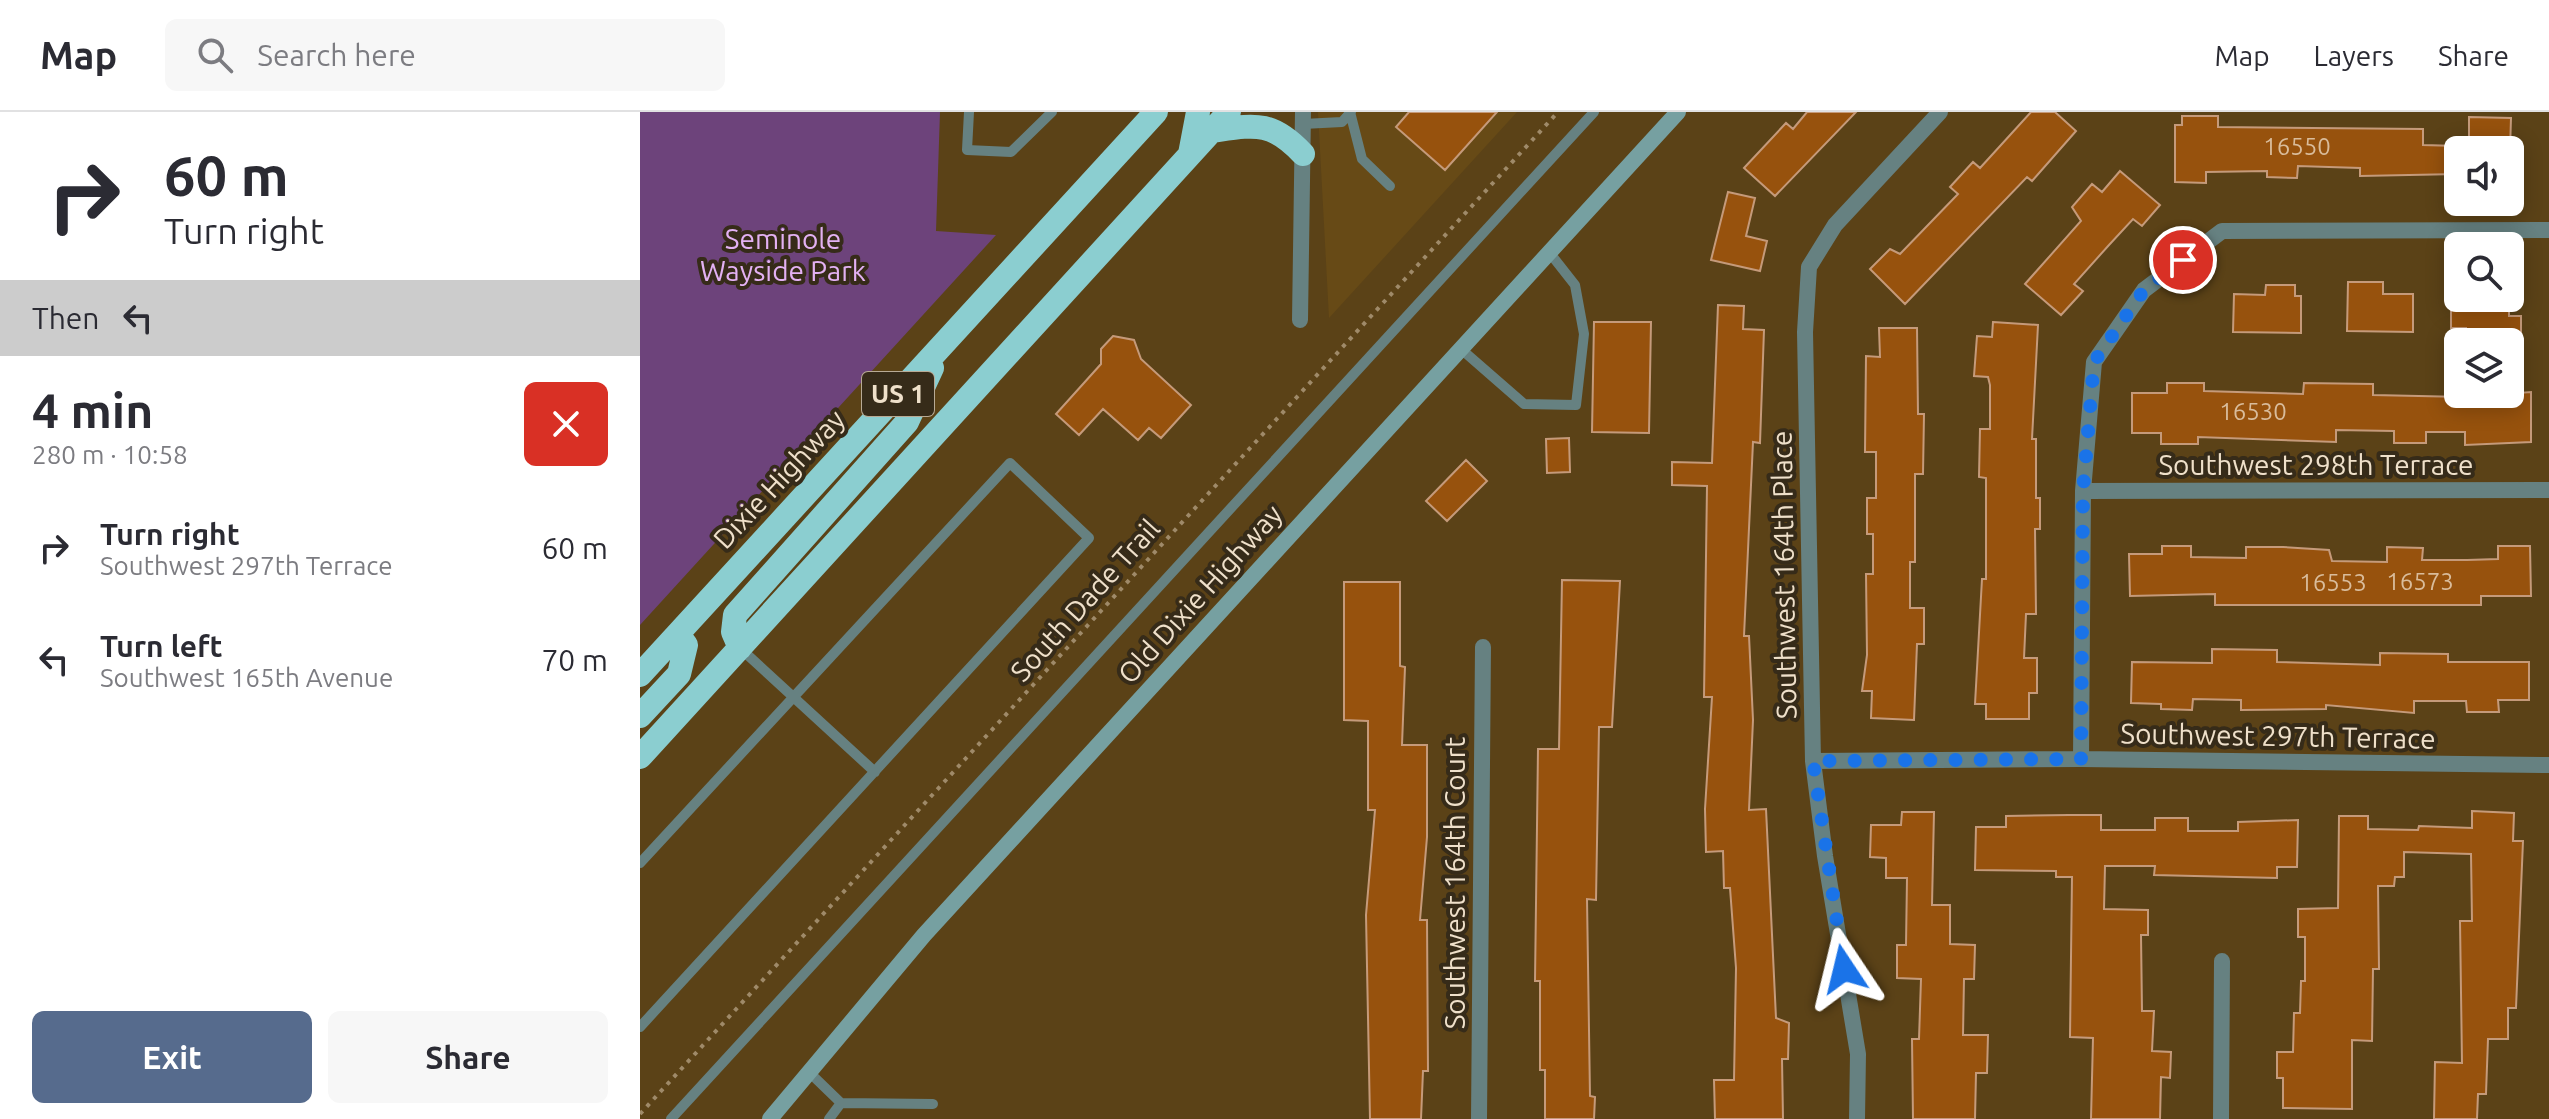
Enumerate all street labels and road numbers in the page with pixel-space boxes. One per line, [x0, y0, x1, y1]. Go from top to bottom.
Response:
road number: US 1 [862, 372, 934, 416]
street label: Dixie Highway [707, 403, 850, 554]
street label: Southwest 164th Place [1765, 431, 1802, 719]
street label: Southwest 298th Terrace [2158, 449, 2474, 480]
street label: Old Dixie Highway [1111, 498, 1288, 689]
street label: South Dade Trail [1004, 513, 1165, 687]
street label: Southwest 297th Terrace [2120, 717, 2436, 754]
street label: Southwest 164th Court [1439, 737, 1470, 1029]

